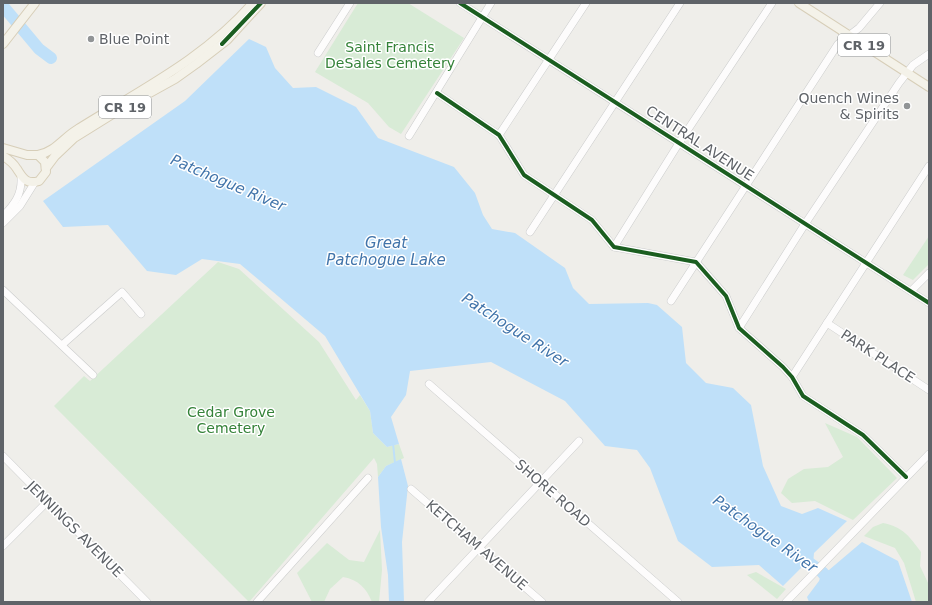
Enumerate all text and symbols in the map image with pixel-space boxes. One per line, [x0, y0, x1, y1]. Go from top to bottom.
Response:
place label: Blue Point [99, 31, 170, 47]
marker: Blue Point [86, 34, 96, 44]
road number: CR 19 [838, 34, 890, 56]
park label: Saint Francis DeSales Cemetery [325, 39, 455, 71]
place label: Quench Wines & Spirits [798, 90, 899, 122]
road number: CR 19 [99, 96, 151, 118]
marker: Quench Wines & Spirits [902, 101, 912, 111]
street label: CENTRAL AVENUE [643, 102, 757, 184]
water label: Patchogue River [168, 151, 289, 216]
water label: Great Patchogue Lake [326, 234, 446, 269]
water label: Patchogue River [459, 289, 572, 371]
street label: PARK PLACE [838, 326, 918, 386]
park label: Cedar Grove Cemetery [187, 404, 275, 436]
street label: SHORE ROAD [512, 456, 594, 530]
street label: JENNINGS AVENUE [23, 477, 126, 580]
water label: Patchogue River [709, 491, 821, 577]
street label: KETCHAM AVENUE [423, 497, 531, 593]

